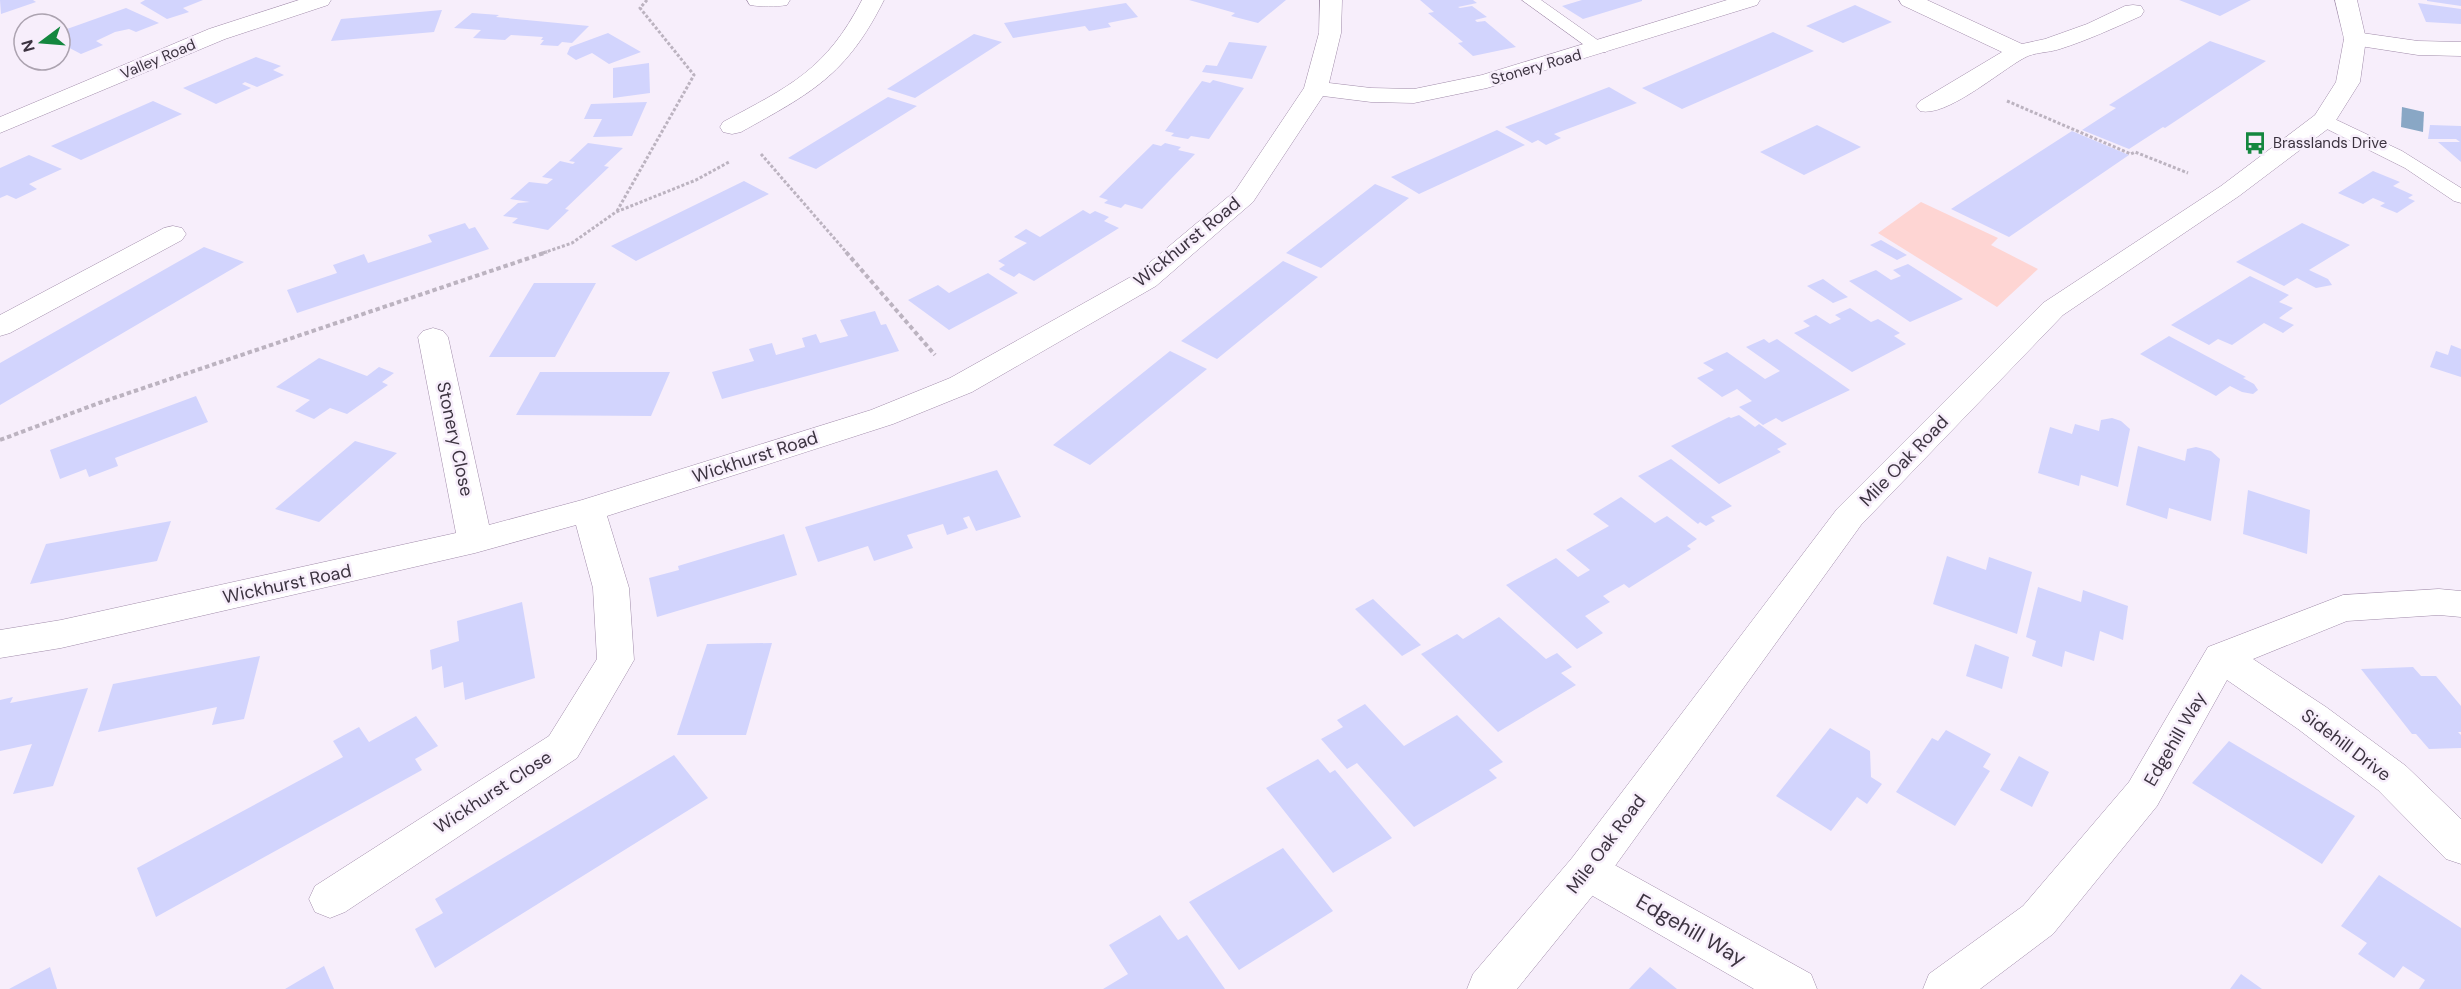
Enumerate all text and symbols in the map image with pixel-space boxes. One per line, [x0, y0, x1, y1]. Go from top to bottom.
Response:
north arrow [12, 12, 72, 72]
street label: Valley Road [117, 34, 199, 84]
text: N [16, 37, 40, 55]
street label: Stonery Road [1488, 45, 1584, 89]
bus stop icon: Brasslands Drive [2242, 130, 2268, 156]
place label: Brasslands Drive [2273, 133, 2387, 153]
street label: Wickhurst Road [1129, 192, 1245, 292]
street label: Stonery Close [431, 379, 479, 499]
street label: Mile Oak Road [1854, 410, 1954, 512]
street label: Wickhurst Road [689, 425, 821, 489]
street label: Wickhurst Road [221, 559, 353, 609]
street label: Edgehill Way [2138, 688, 2212, 790]
street label: Sidehill Drive [2296, 703, 2396, 787]
street label: Wickhurst Close [430, 745, 556, 839]
street label: Mile Oak Road [1561, 790, 1651, 898]
street label: Edgehill Way [1631, 887, 1751, 973]

